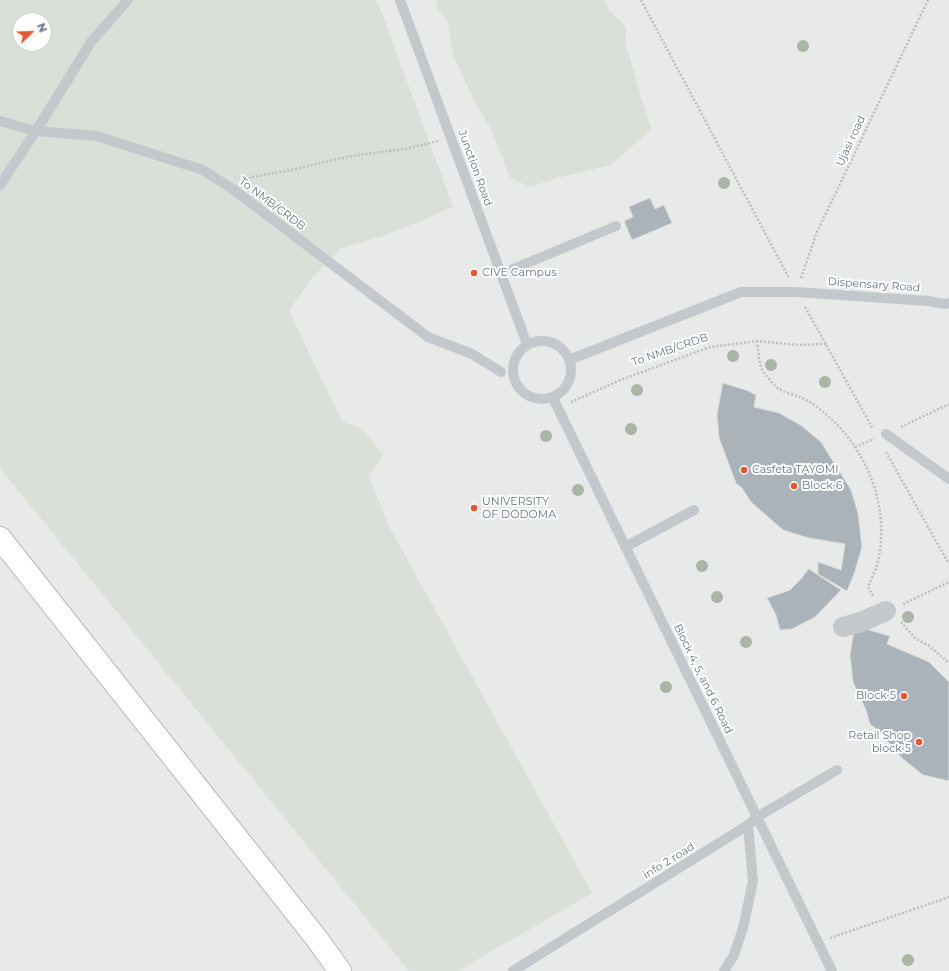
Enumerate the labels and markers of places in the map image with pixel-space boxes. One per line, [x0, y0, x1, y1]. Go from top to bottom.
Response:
place label: CIVE Campus [482, 266, 557, 280]
marker: CIVE Campus [469, 268, 479, 278]
place label: Casfeta TAYOMI [752, 463, 838, 477]
marker: Casfeta TAYOMI [739, 465, 749, 475]
place label: Block 6 [802, 479, 842, 493]
marker: Block 6 [789, 481, 799, 491]
place label: UNIVERSITY OF DODOMA [482, 495, 556, 521]
marker: UNIVERSITY OF DODOMA [469, 503, 479, 513]
place label: Block 5 [856, 689, 896, 703]
marker: Block 5 [899, 691, 909, 701]
place label: Retail Shop block 5 [848, 729, 911, 755]
marker: Retail Shop block 5 [914, 737, 924, 747]

